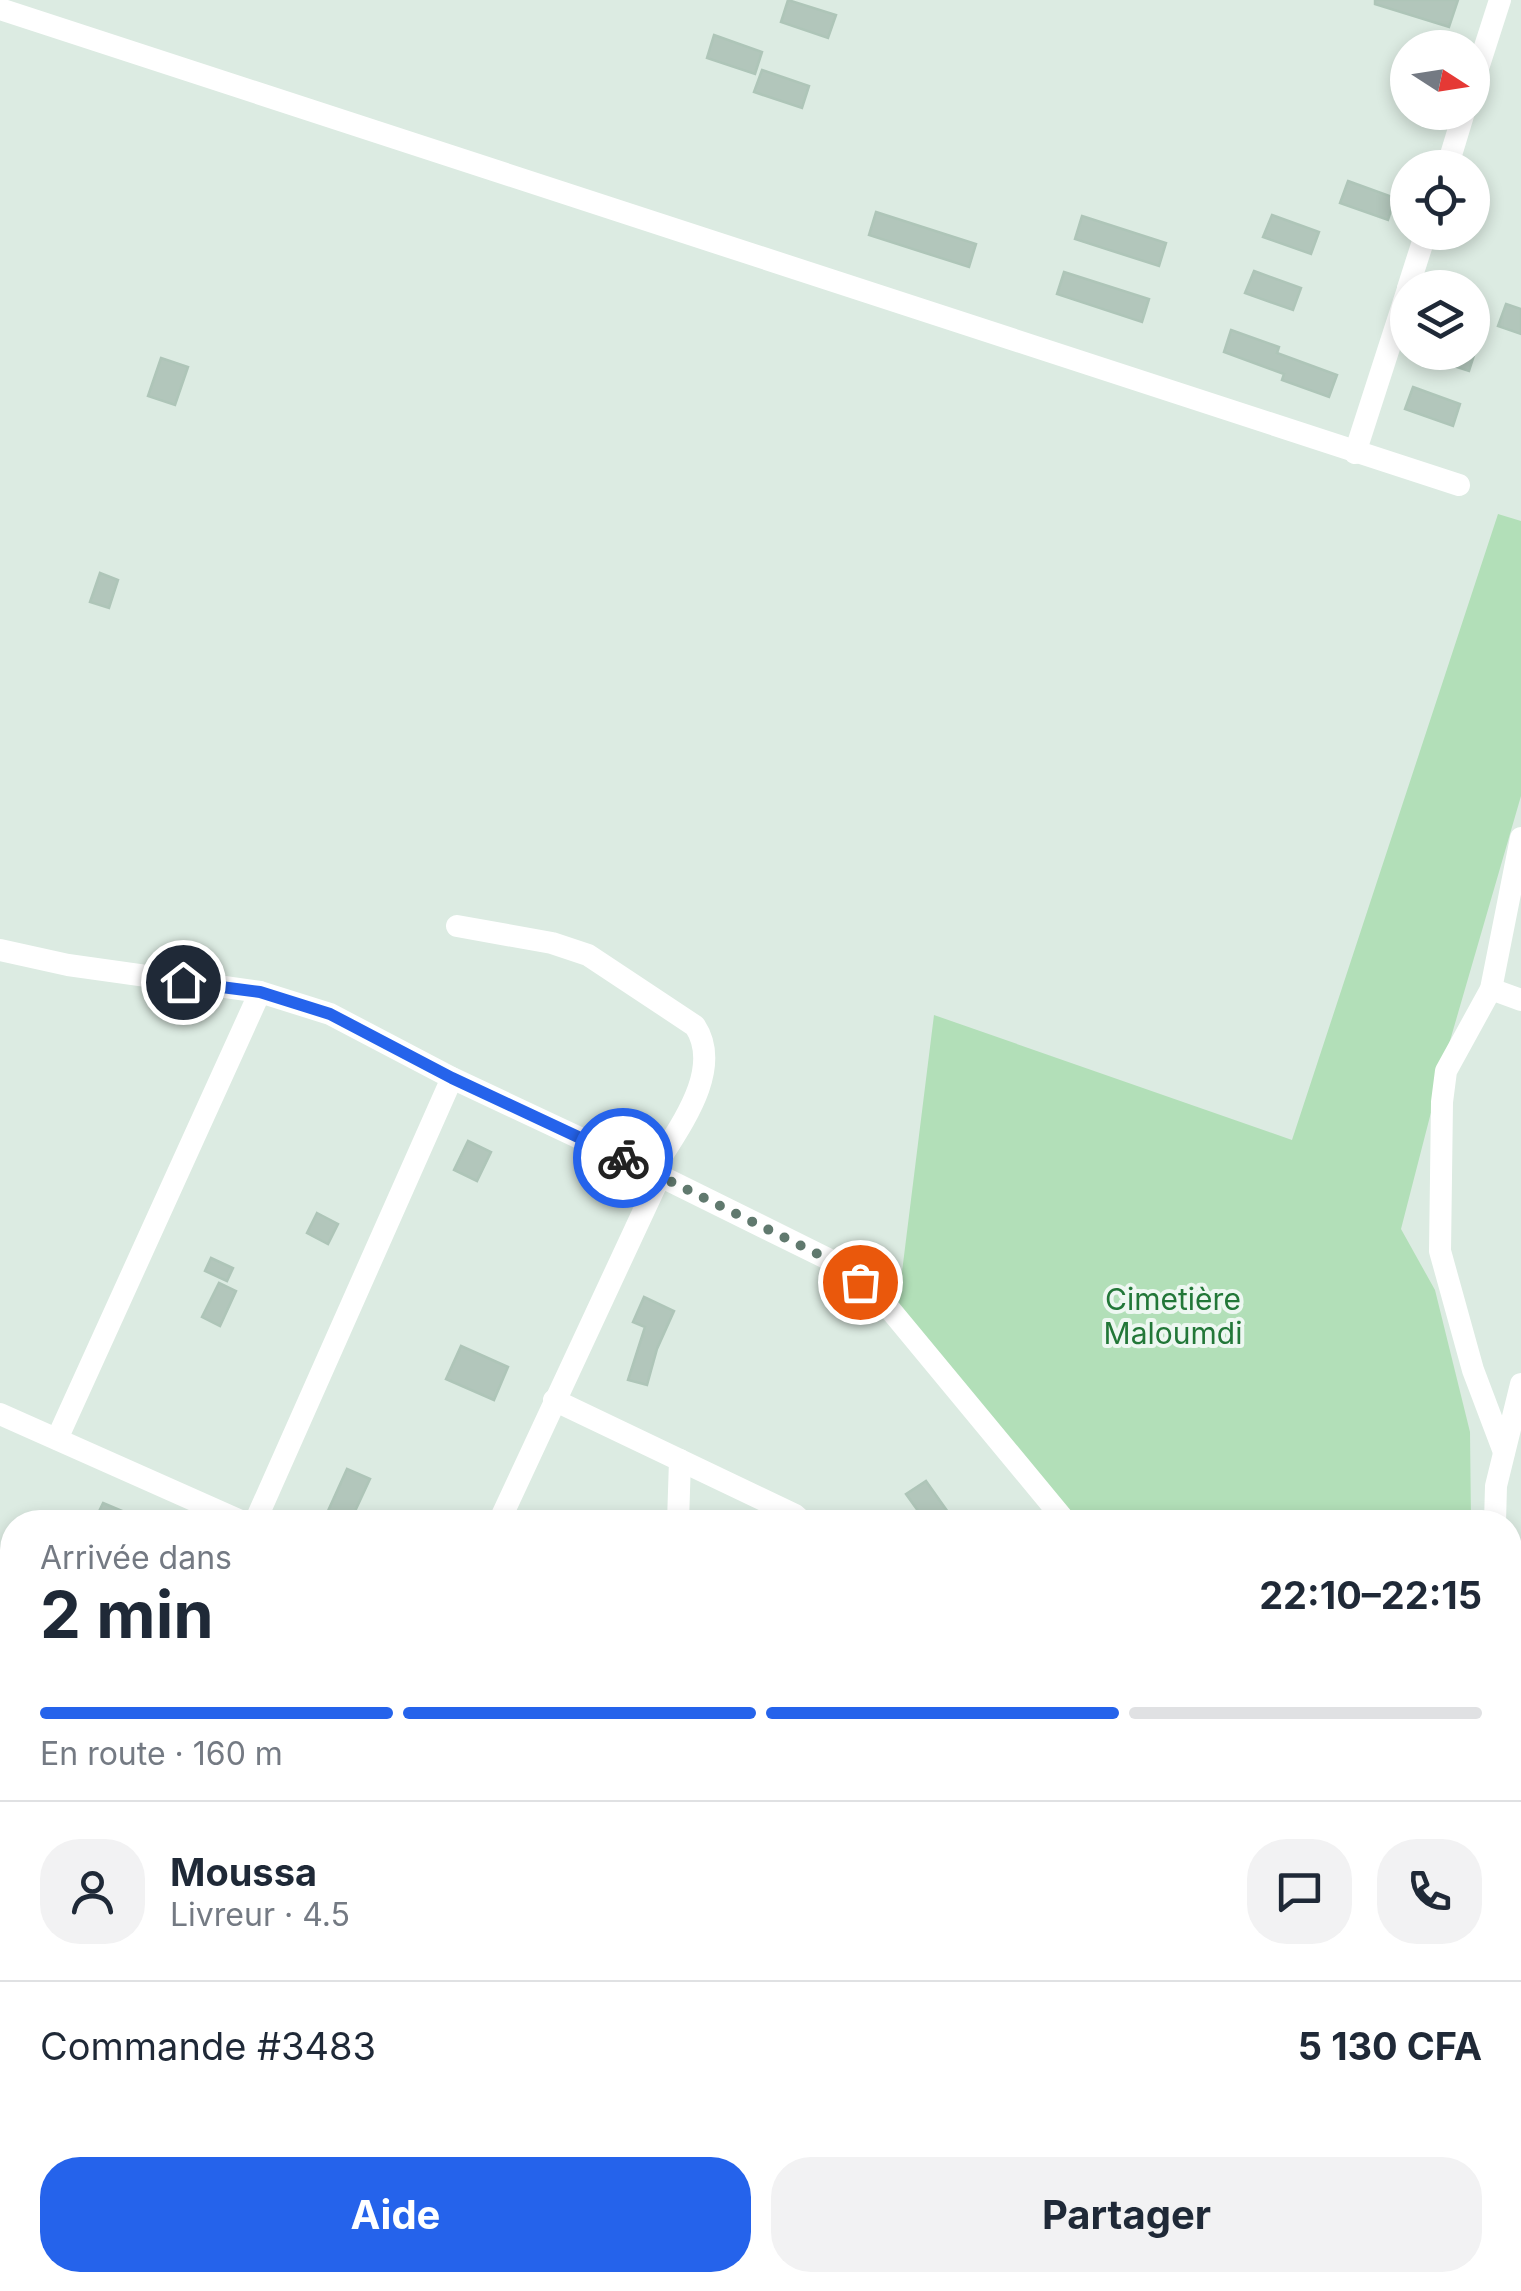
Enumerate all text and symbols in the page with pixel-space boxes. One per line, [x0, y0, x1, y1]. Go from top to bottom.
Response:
north arrow [1390, 30, 1490, 130]
map controls [1390, 30, 1490, 370]
button: locate [1390, 150, 1490, 250]
button: layers [1390, 270, 1490, 370]
pin [141, 940, 226, 1025]
icon: home [156, 955, 211, 1010]
courier [573, 1108, 673, 1208]
icon: bike [596, 1131, 651, 1186]
pin [818, 1240, 903, 1325]
icon: bag [833, 1255, 888, 1310]
park label: Cimetière Maloumdi [1104, 1281, 1242, 1351]
text: Arrivée dans [40, 1538, 232, 1577]
text: 22:10–22:15 [1259, 1572, 1482, 1618]
text: 2 min [40, 1575, 214, 1654]
text: En route · 160 m [40, 1734, 283, 1773]
button: person [40, 1839, 145, 1944]
button: chat [1247, 1839, 1352, 1944]
button: phone [1377, 1839, 1482, 1944]
text: Moussa [170, 1849, 317, 1895]
text: Livreur · 4.5 [170, 1895, 350, 1934]
text: Commande #3483 [40, 2023, 376, 2069]
text: 5 130 CFA [1298, 2023, 1482, 2069]
button: Aide [40, 2157, 751, 2272]
button: Partager [771, 2157, 1482, 2272]

